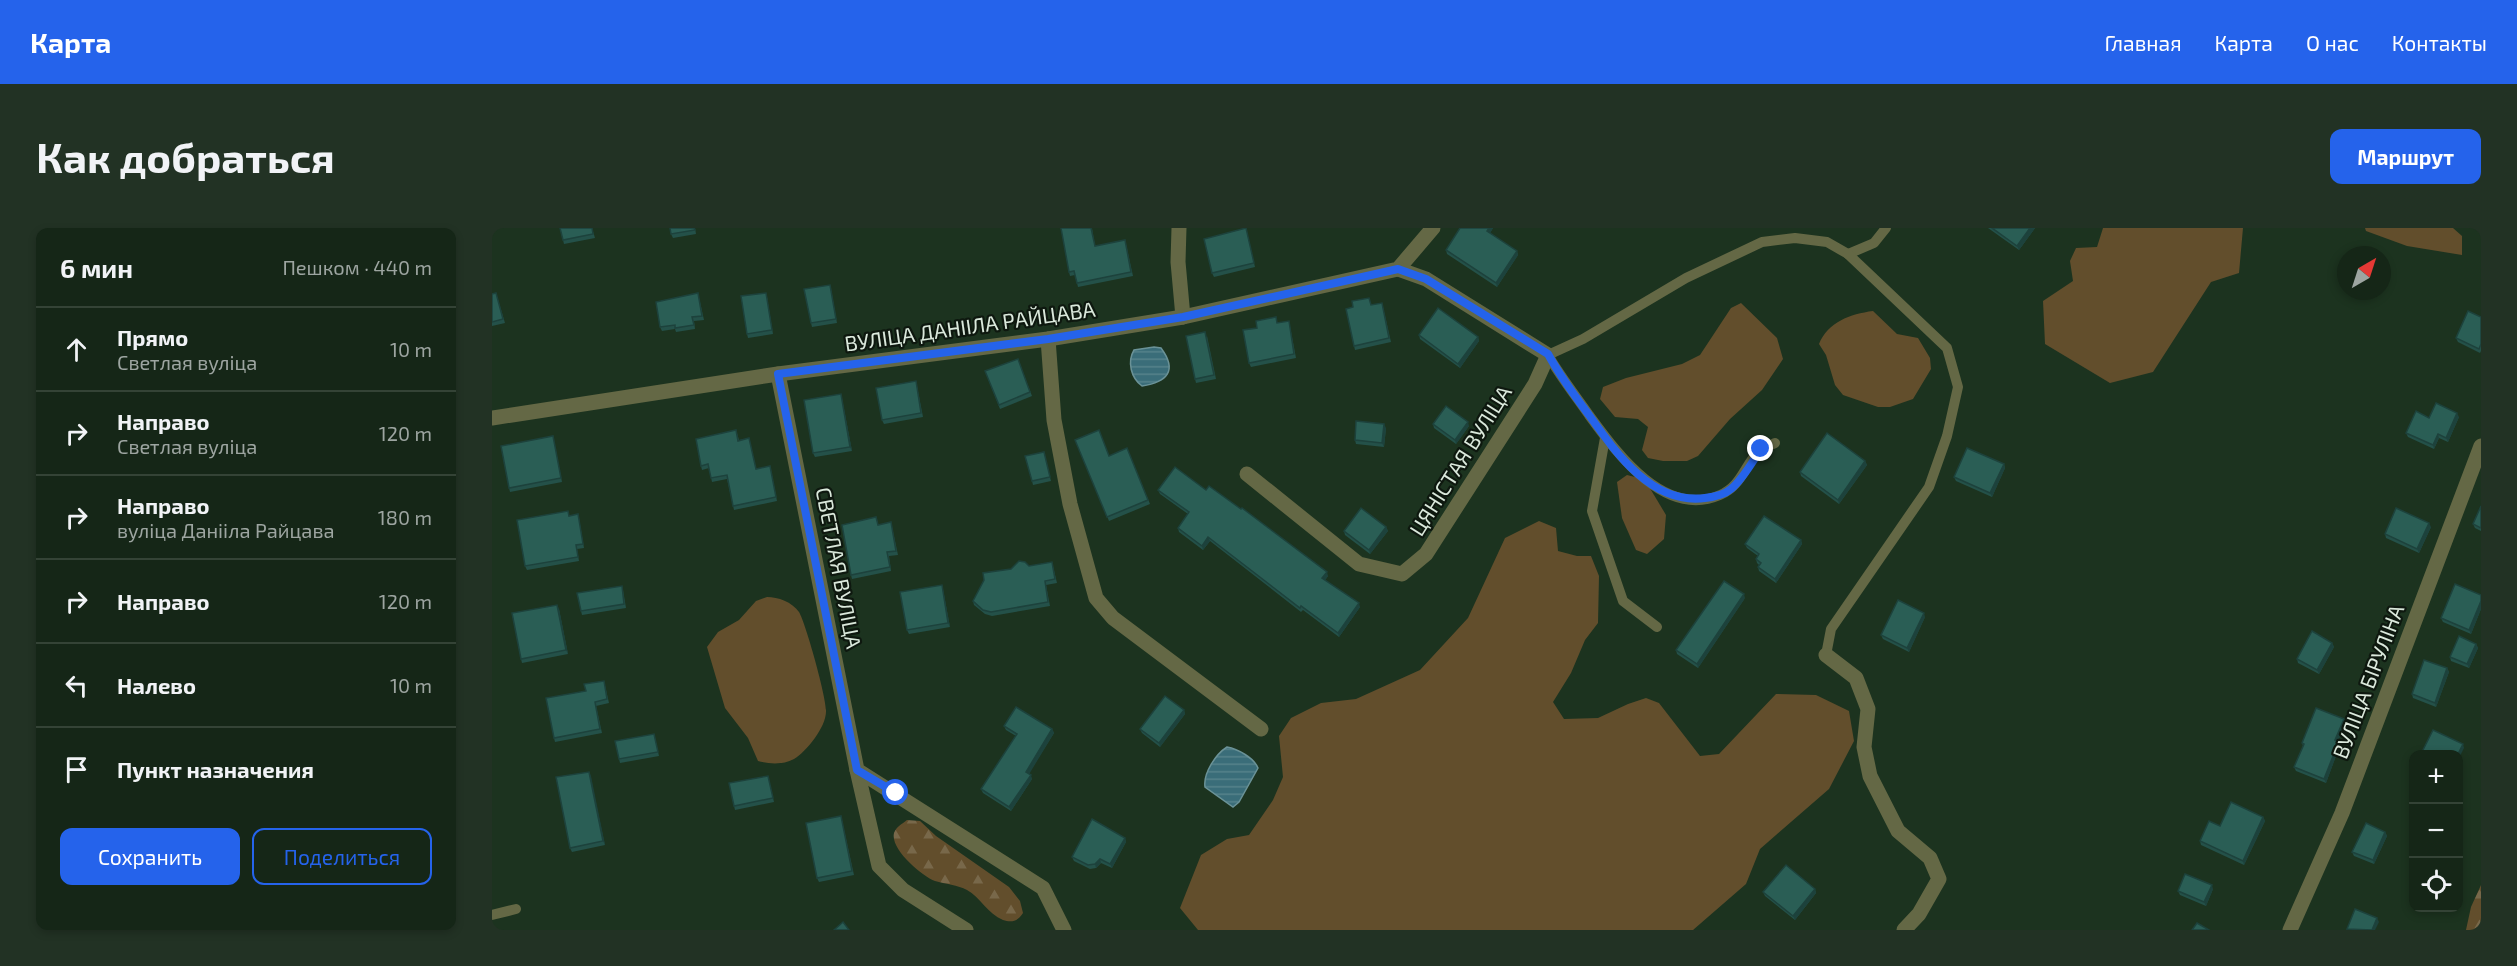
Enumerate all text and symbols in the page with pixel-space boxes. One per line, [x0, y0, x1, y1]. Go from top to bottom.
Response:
text: Карта [30, 25, 111, 59]
text: Главная [2105, 30, 2182, 55]
text: Карта [2215, 30, 2273, 55]
text: О нас [2306, 30, 2359, 55]
text: Контакты [2392, 30, 2487, 55]
button: Маршрут [2330, 129, 2481, 184]
text: Как добраться [36, 131, 335, 181]
north arrow [2337, 246, 2391, 300]
text: 6 мин [60, 252, 133, 283]
text: Пешком · 440 m [282, 255, 432, 279]
street label: ВУЛІЦА ДАНІІЛА РАЙЦАВА [843, 296, 1097, 356]
text: Прямо [117, 324, 188, 350]
icon: ahead [60, 333, 93, 366]
text: 10 m [390, 337, 432, 361]
text: Светлая вуліца [117, 350, 257, 374]
street label: ЦЯНІСТАЯ ВУЛІЦА [1403, 380, 1516, 540]
text: Направо [117, 408, 210, 434]
icon: right [60, 417, 93, 450]
text: 120 m [379, 421, 432, 445]
text: Светлая вуліца [117, 434, 257, 458]
route end [1747, 435, 1773, 461]
street label: СВЕТЛАЯ ВУЛІЦА [812, 485, 867, 651]
text: Направо [117, 492, 210, 518]
icon: right [60, 501, 93, 534]
text: 180 m [378, 505, 432, 529]
text: вуліца Данііла Райцава [117, 518, 335, 542]
icon: right [60, 585, 93, 618]
text: Направо [117, 588, 210, 614]
text: 120 m [379, 589, 432, 613]
street label: ВУЛІЦА БІРУЛІНА [2327, 601, 2408, 762]
icon: left [60, 669, 93, 702]
text: Налево [117, 672, 196, 698]
text: 10 m [390, 673, 432, 697]
map controls [2409, 750, 2463, 912]
button: + [2409, 750, 2463, 804]
icon: arrive [60, 753, 93, 786]
text: Пункт назначения [117, 756, 314, 782]
route start [882, 779, 908, 805]
button: − [2409, 804, 2463, 858]
button: Сохранить [60, 828, 240, 885]
button: Поделиться [252, 828, 432, 885]
button: locate [2409, 858, 2463, 912]

